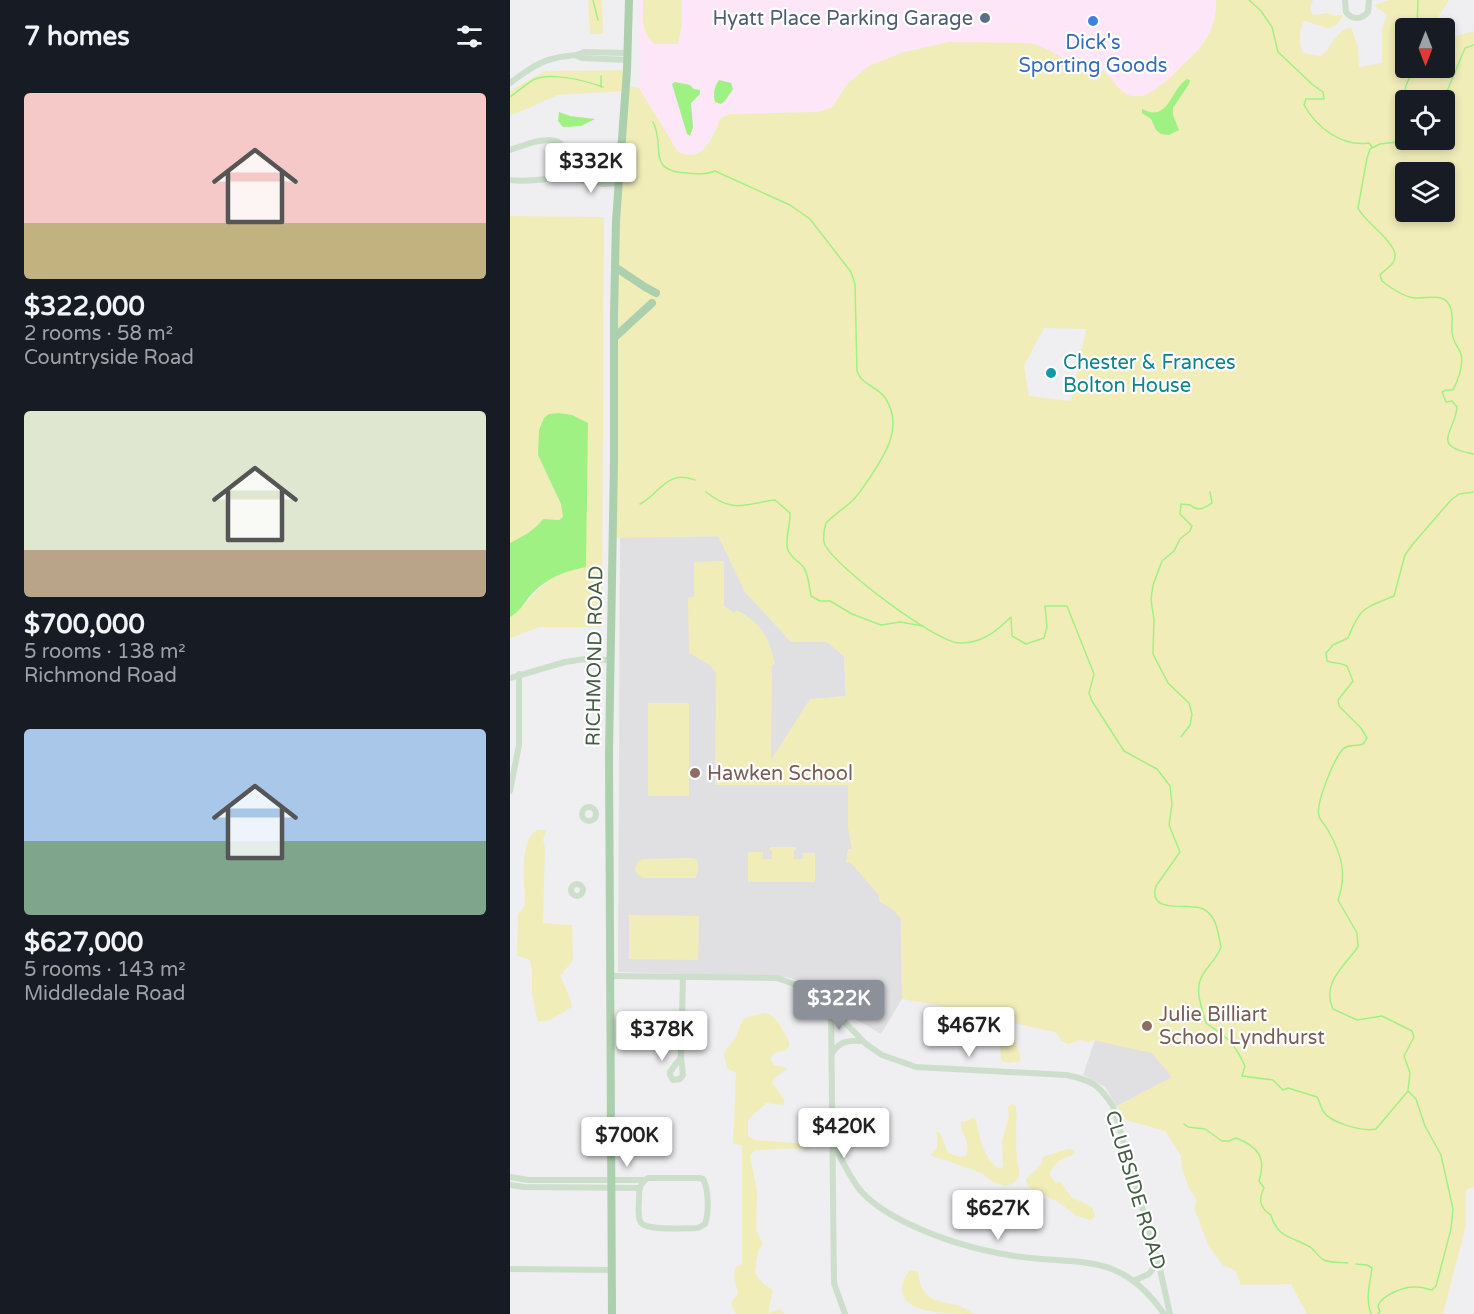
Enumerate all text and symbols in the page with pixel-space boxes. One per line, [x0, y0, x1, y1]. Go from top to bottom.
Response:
place label: Hyatt Place Parking Garage [712, 7, 973, 31]
marker: Hyatt Place Parking Garage [978, 11, 992, 25]
marker: Dick's Sporting Goods [1086, 14, 1100, 28]
north arrow [1395, 18, 1455, 78]
map controls [1395, 18, 1455, 222]
icon: filters [453, 20, 486, 53]
text: 7 homes [24, 21, 130, 52]
place label: Dick's Sporting Goods [1019, 31, 1167, 78]
button: locate [1395, 90, 1455, 150]
icon: home [201, 132, 309, 240]
pin: $332K [549, 143, 633, 194]
text: $332K [559, 150, 623, 174]
button: layers [1395, 162, 1455, 222]
text: $322,000 [24, 291, 145, 322]
text: 2 rooms · 58 m² [24, 322, 173, 346]
text: Countryside Road [24, 346, 194, 370]
place label: Chester & Frances Bolton House [1063, 351, 1236, 398]
marker: Chester & Frances Bolton House [1044, 366, 1058, 380]
icon: home [201, 450, 309, 558]
street label: RICHMOND ROAD [581, 565, 609, 747]
text: $700,000 [24, 609, 145, 640]
text: 5 rooms · 138 m² [24, 640, 186, 664]
text: Richmond Road [24, 664, 177, 688]
place label: Hawken School [707, 762, 853, 786]
marker: Hawken School [688, 766, 702, 780]
icon: home [201, 768, 309, 876]
text: $627,000 [24, 927, 143, 958]
text: 5 rooms · 143 m² [24, 958, 186, 982]
pin: $322K [797, 980, 881, 1031]
text: Middledale Road [24, 982, 185, 1006]
text: $322K [807, 987, 871, 1011]
place label: Julie Billiart School Lyndhurst [1159, 1003, 1325, 1050]
pin: $467K [927, 1007, 1011, 1058]
pin: $378K [620, 1011, 704, 1062]
text: $467K [937, 1014, 1001, 1038]
text: $378K [630, 1018, 694, 1042]
marker: Julie Billiart School Lyndhurst [1140, 1019, 1154, 1033]
pin: $420K [802, 1108, 886, 1159]
street label: CLUBSIDE ROAD [1099, 1108, 1171, 1273]
text: $420K [812, 1115, 876, 1139]
pin: $700K [585, 1117, 669, 1168]
text: $700K [595, 1124, 659, 1148]
pin: $627K [956, 1190, 1040, 1241]
text: $627K [966, 1197, 1030, 1221]

